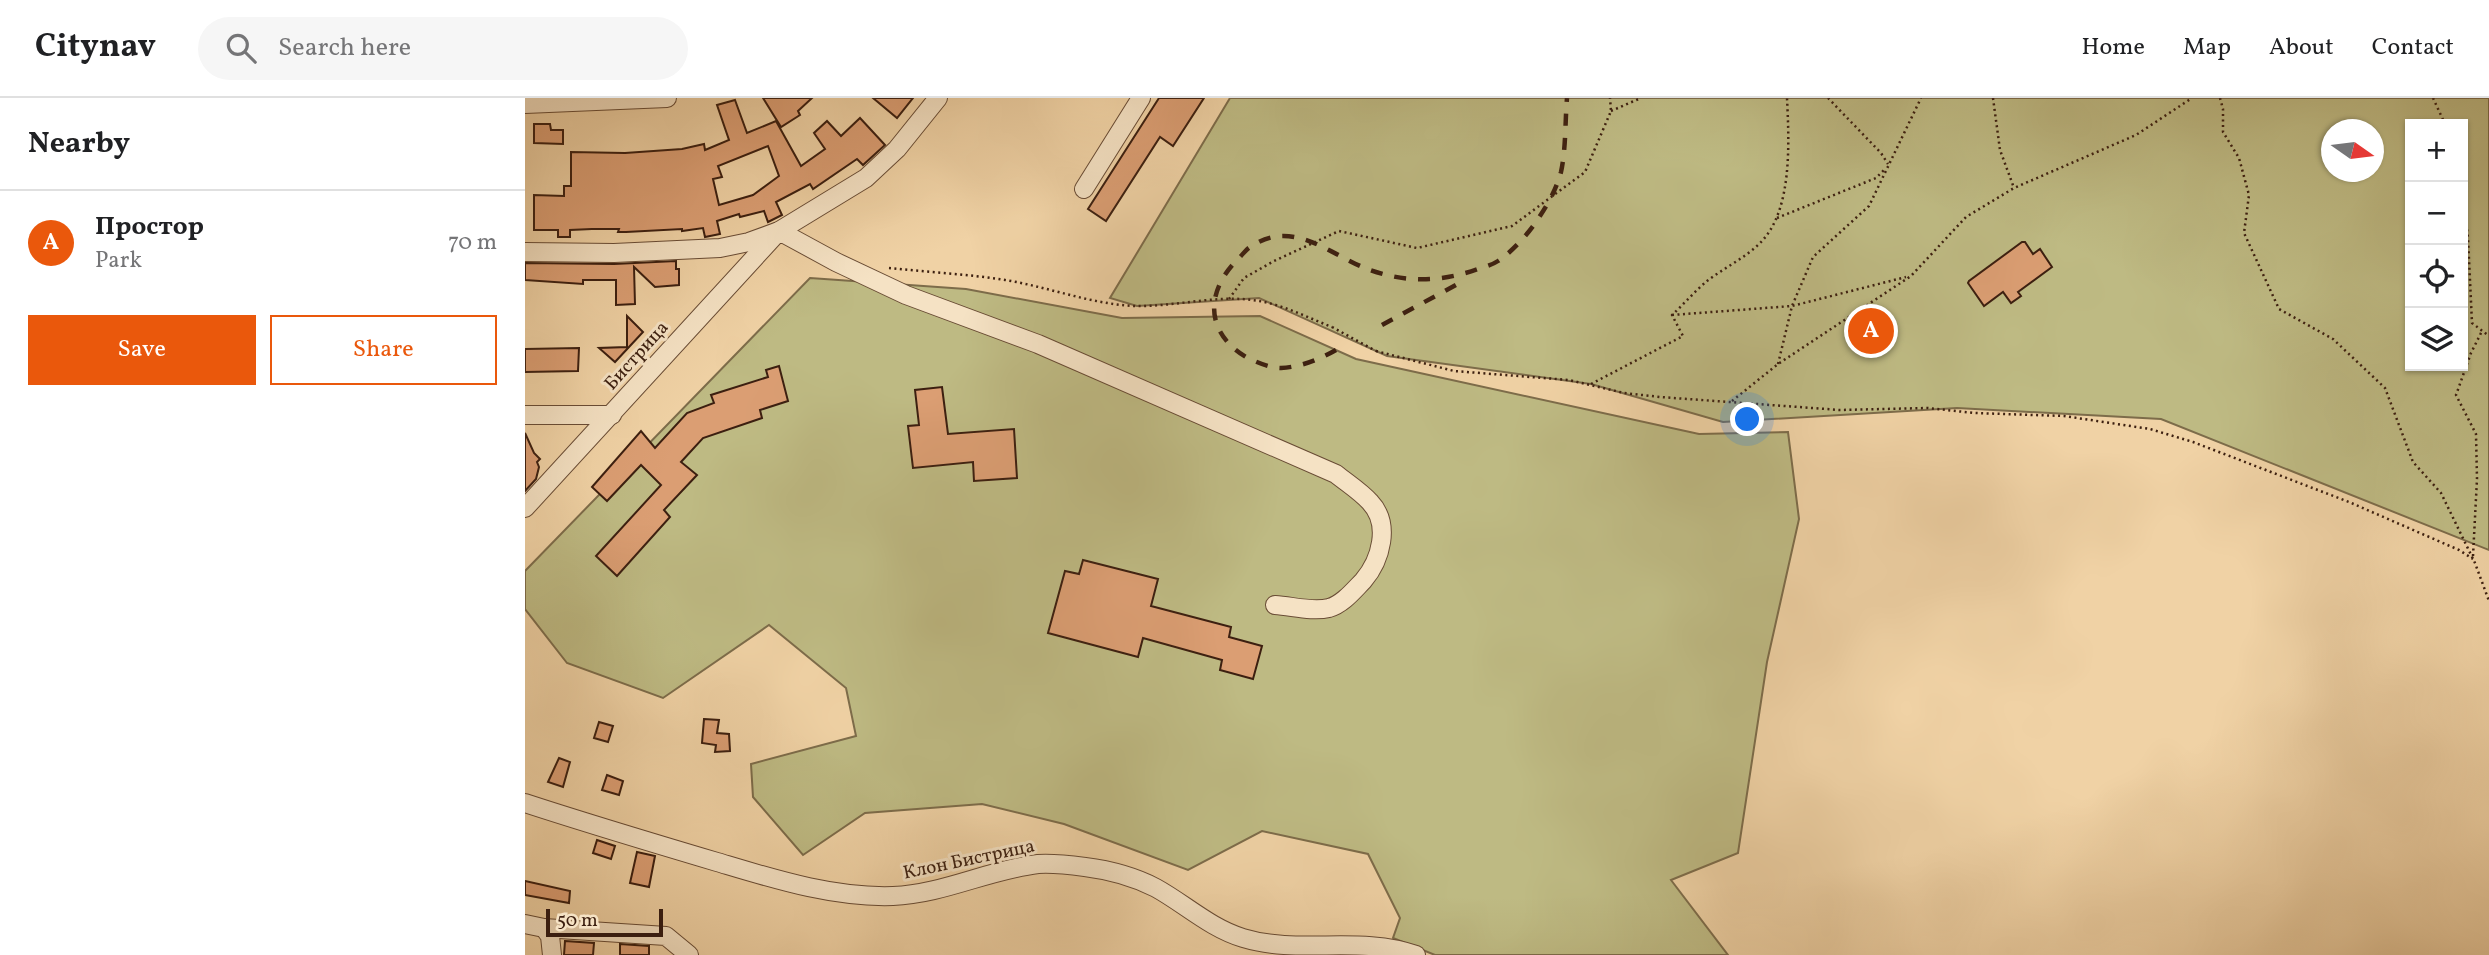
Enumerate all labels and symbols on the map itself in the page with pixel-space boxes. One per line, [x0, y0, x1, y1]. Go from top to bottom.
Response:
north arrow [2321, 119, 2384, 182]
pin: A [1848, 305, 1894, 357]
street label: Бистрица [599, 316, 675, 396]
your location [1730, 402, 1764, 436]
street label: Клон Бистрица [901, 833, 1037, 887]
scale bar [546, 906, 663, 938]

